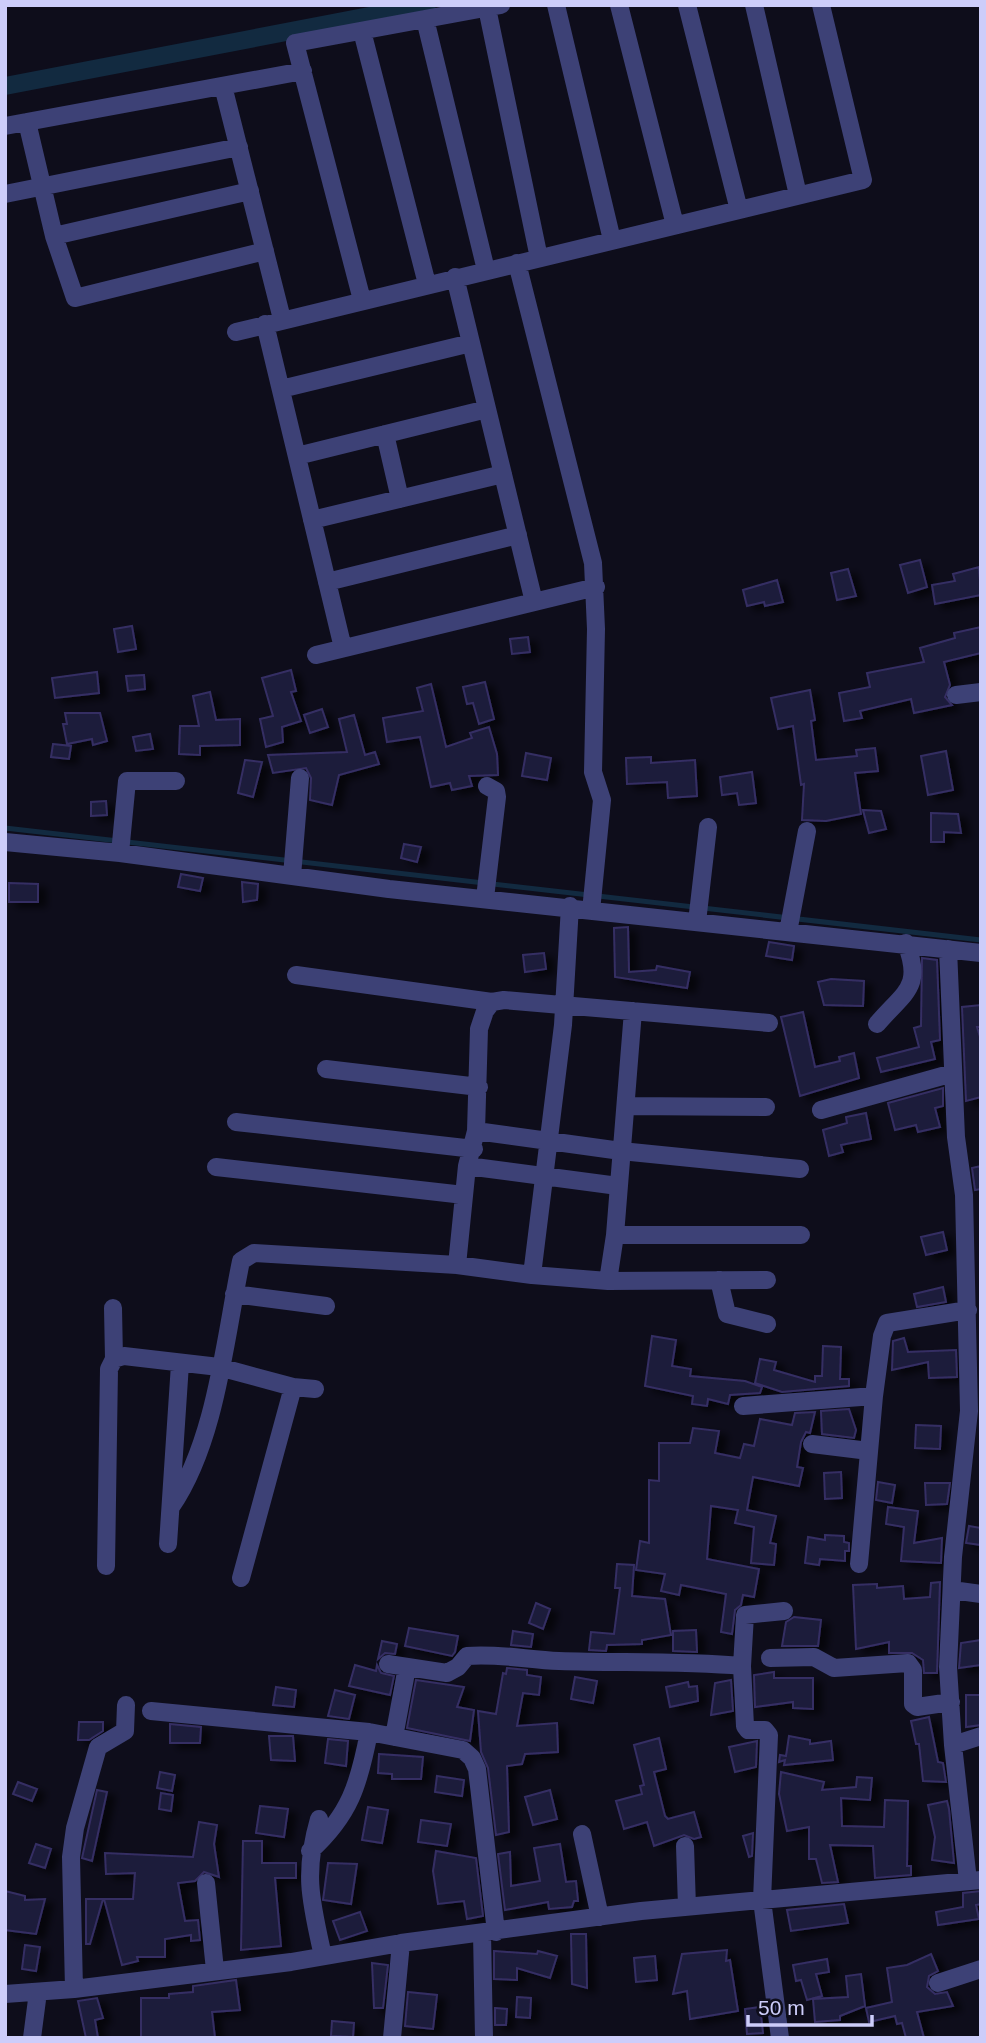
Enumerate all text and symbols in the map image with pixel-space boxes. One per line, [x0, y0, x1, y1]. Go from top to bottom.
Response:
scale bar [748, 1983, 872, 2027]
text: 50 m [758, 1996, 805, 2019]

